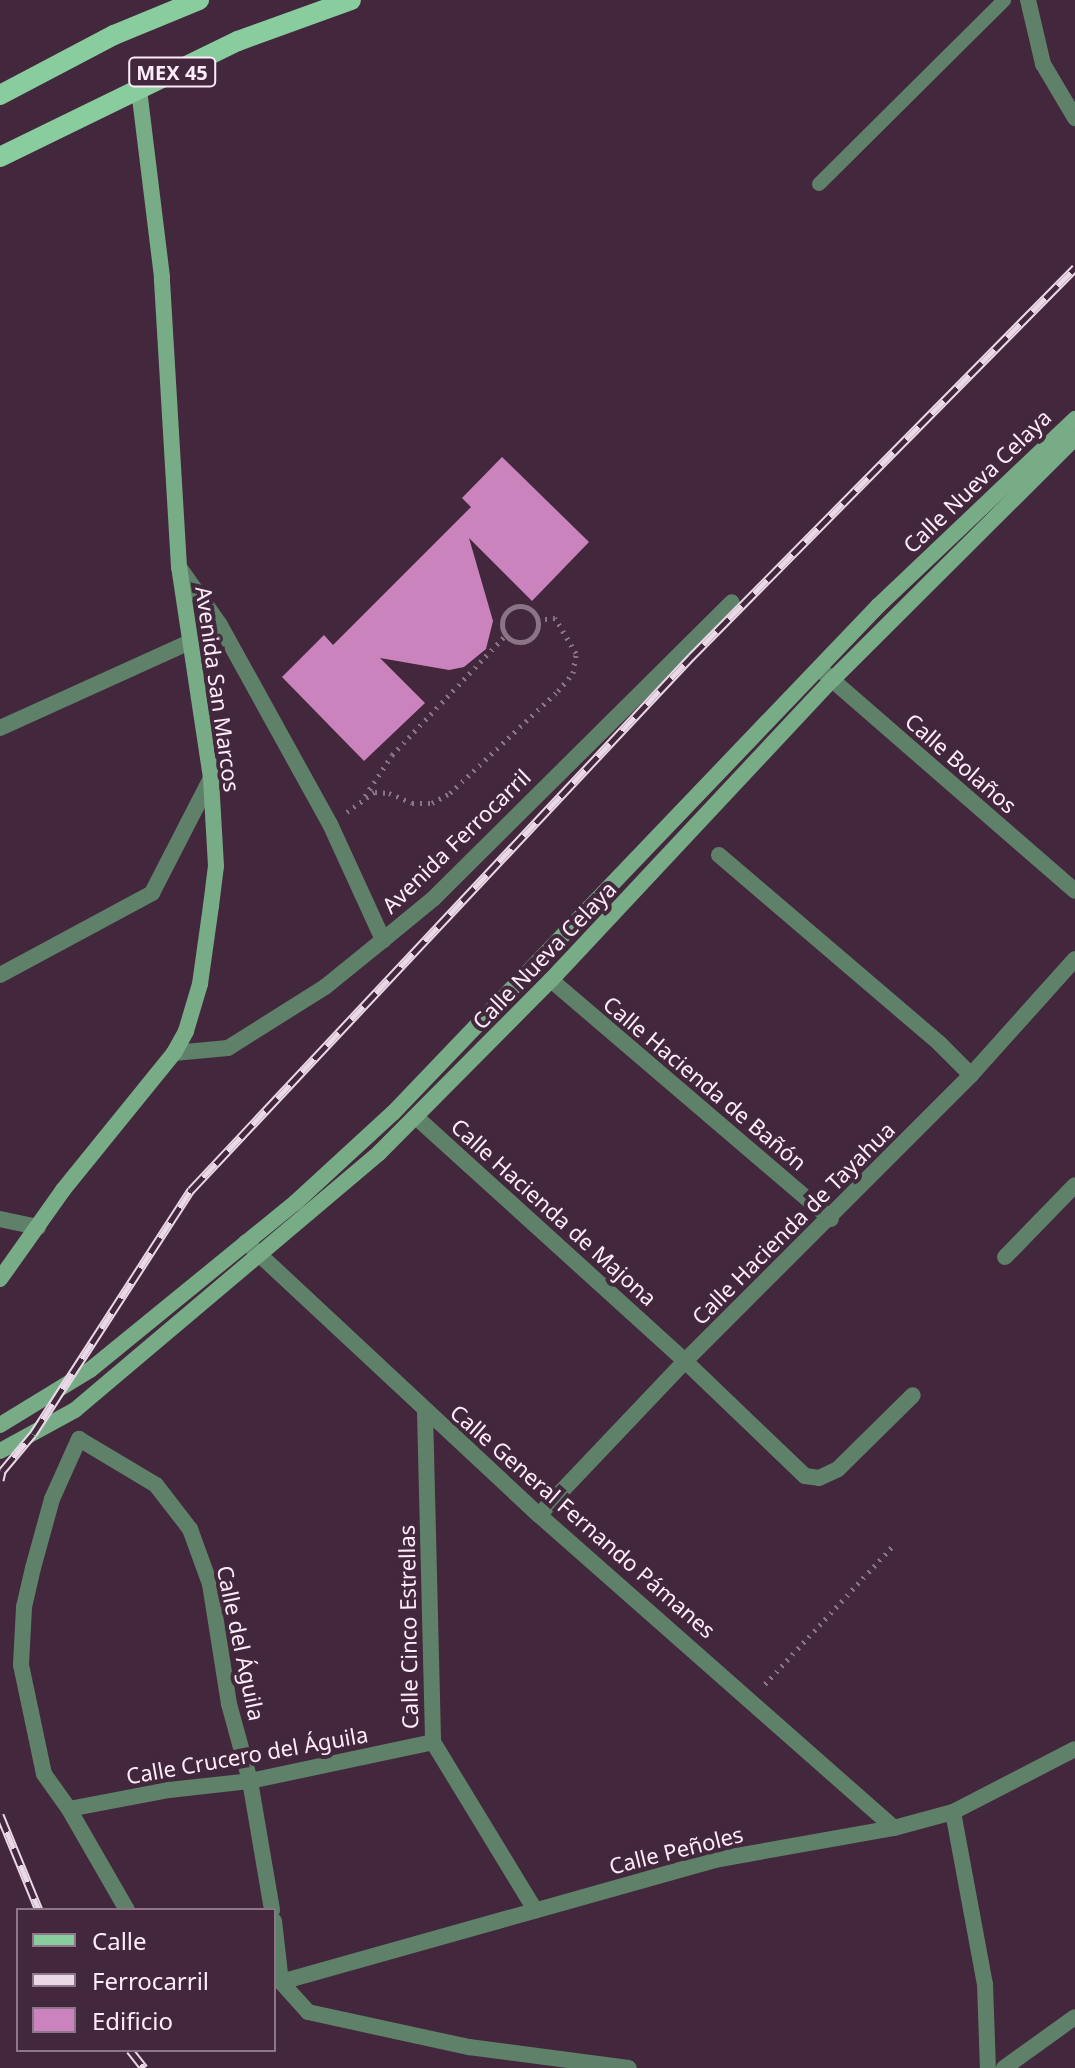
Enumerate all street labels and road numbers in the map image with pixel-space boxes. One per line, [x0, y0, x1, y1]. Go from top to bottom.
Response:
road number: MEX 45 [128, 56, 216, 88]
street label: Calle Nueva Celaya [898, 404, 1056, 558]
street label: Avenida San Marcos [190, 584, 246, 794]
street label: Calle Bolaños [900, 708, 1022, 818]
street label: Avenida Ferrocarril [376, 763, 536, 919]
street label: Calle Nueva Celaya [467, 876, 621, 1034]
street label: Calle Hacienda de Bañón [598, 990, 812, 1176]
street label: Calle Hacienda de Majona [446, 1113, 662, 1311]
street label: Calle Hacienda de Tayahua [686, 1116, 900, 1330]
street label: Calle General Fernando Pámanes [445, 1399, 721, 1643]
street label: Calle Cinco Estrellas [393, 1525, 423, 1729]
street label: Calle del Águila [212, 1563, 270, 1723]
street label: Calle Crucero del Águila [124, 1721, 370, 1789]
street label: Calle Peñoles [606, 1821, 746, 1879]

